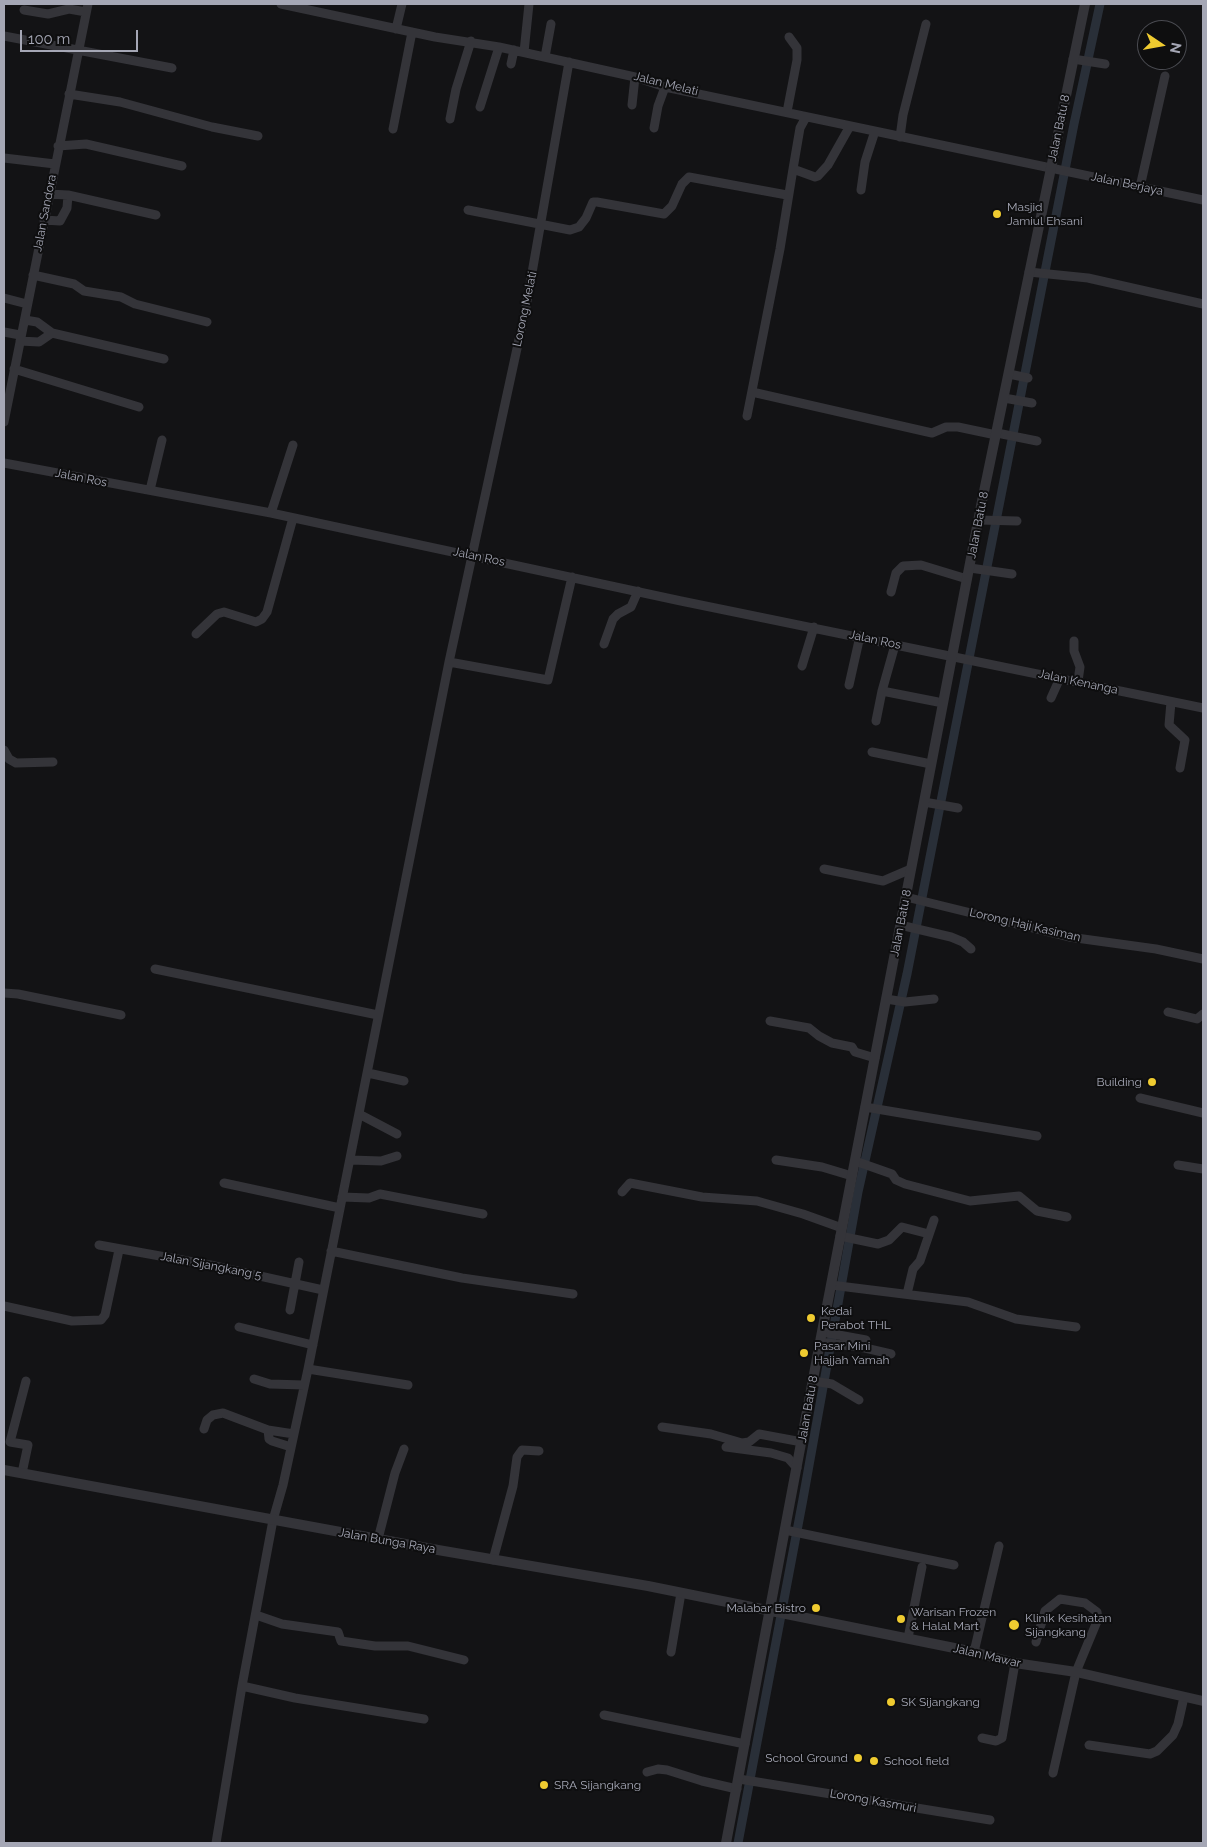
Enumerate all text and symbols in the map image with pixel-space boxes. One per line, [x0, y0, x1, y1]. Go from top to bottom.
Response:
scale bar [22, 20, 140, 52]
north arrow [1137, 20, 1187, 70]
text: 100 m [28, 30, 70, 48]
text: N [1167, 41, 1185, 55]
street label: Jalan Melati [632, 69, 700, 99]
street label: Jalan Batu 8 [1045, 93, 1073, 163]
street label: Jalan Berjaya [1090, 169, 1164, 199]
street label: Jalan Sandora [30, 173, 60, 253]
place label: Masjid Jamiul Ehsani [1007, 200, 1083, 228]
marker: Masjid Jamiul Ehsani [991, 208, 1003, 220]
street label: Lorong Melati [510, 270, 540, 348]
street label: Jalan Ros [54, 466, 108, 490]
street label: Jalan Batu 8 [964, 490, 992, 560]
street label: Jalan Ros [452, 544, 506, 570]
street label: Jalan Ros [848, 627, 902, 653]
street label: Jalan Kenanga [1037, 667, 1119, 697]
street label: Jalan Batu 8 [887, 888, 915, 958]
street label: Lorong Haji Kasiman [968, 905, 1082, 945]
place label: Building [1097, 1075, 1142, 1089]
marker: Building [1146, 1076, 1158, 1088]
street label: Jalan Sijangkang 5 [159, 1249, 263, 1283]
place label: Kedai Perabot THL [821, 1304, 891, 1332]
marker: Kedai Perabot THL [805, 1312, 817, 1324]
place label: Pasar Mini Hajjah Yamah [814, 1339, 889, 1367]
marker: Pasar Mini Hajjah Yamah [798, 1347, 810, 1359]
street label: Jalan Batu 8 [795, 1374, 821, 1444]
street label: Jalan Bunga Raya [337, 1525, 437, 1557]
place label: Malabar Bistro [726, 1601, 806, 1615]
marker: Malabar Bistro [810, 1602, 822, 1614]
place label: Warisan Frozen & Halal Mart [911, 1605, 996, 1633]
place label: Klinik Kesihatan Sijangkang [1025, 1611, 1111, 1639]
marker: Warisan Frozen & Halal Mart [895, 1613, 907, 1625]
marker: Klinik Kesihatan Sijangkang [1007, 1618, 1021, 1632]
street label: Jalan Mawar [952, 1641, 1022, 1671]
place label: SK Sijangkang [901, 1695, 980, 1709]
marker: SK Sijangkang [885, 1696, 897, 1708]
place label: School Ground [765, 1751, 848, 1765]
marker: School Ground [852, 1752, 864, 1764]
place label: School field [884, 1754, 949, 1768]
marker: School field [868, 1755, 880, 1767]
place label: SRA Sijangkang [554, 1778, 641, 1792]
marker: SRA Sijangkang [538, 1779, 550, 1791]
street label: Lorong Kasmuri [829, 1786, 917, 1816]

